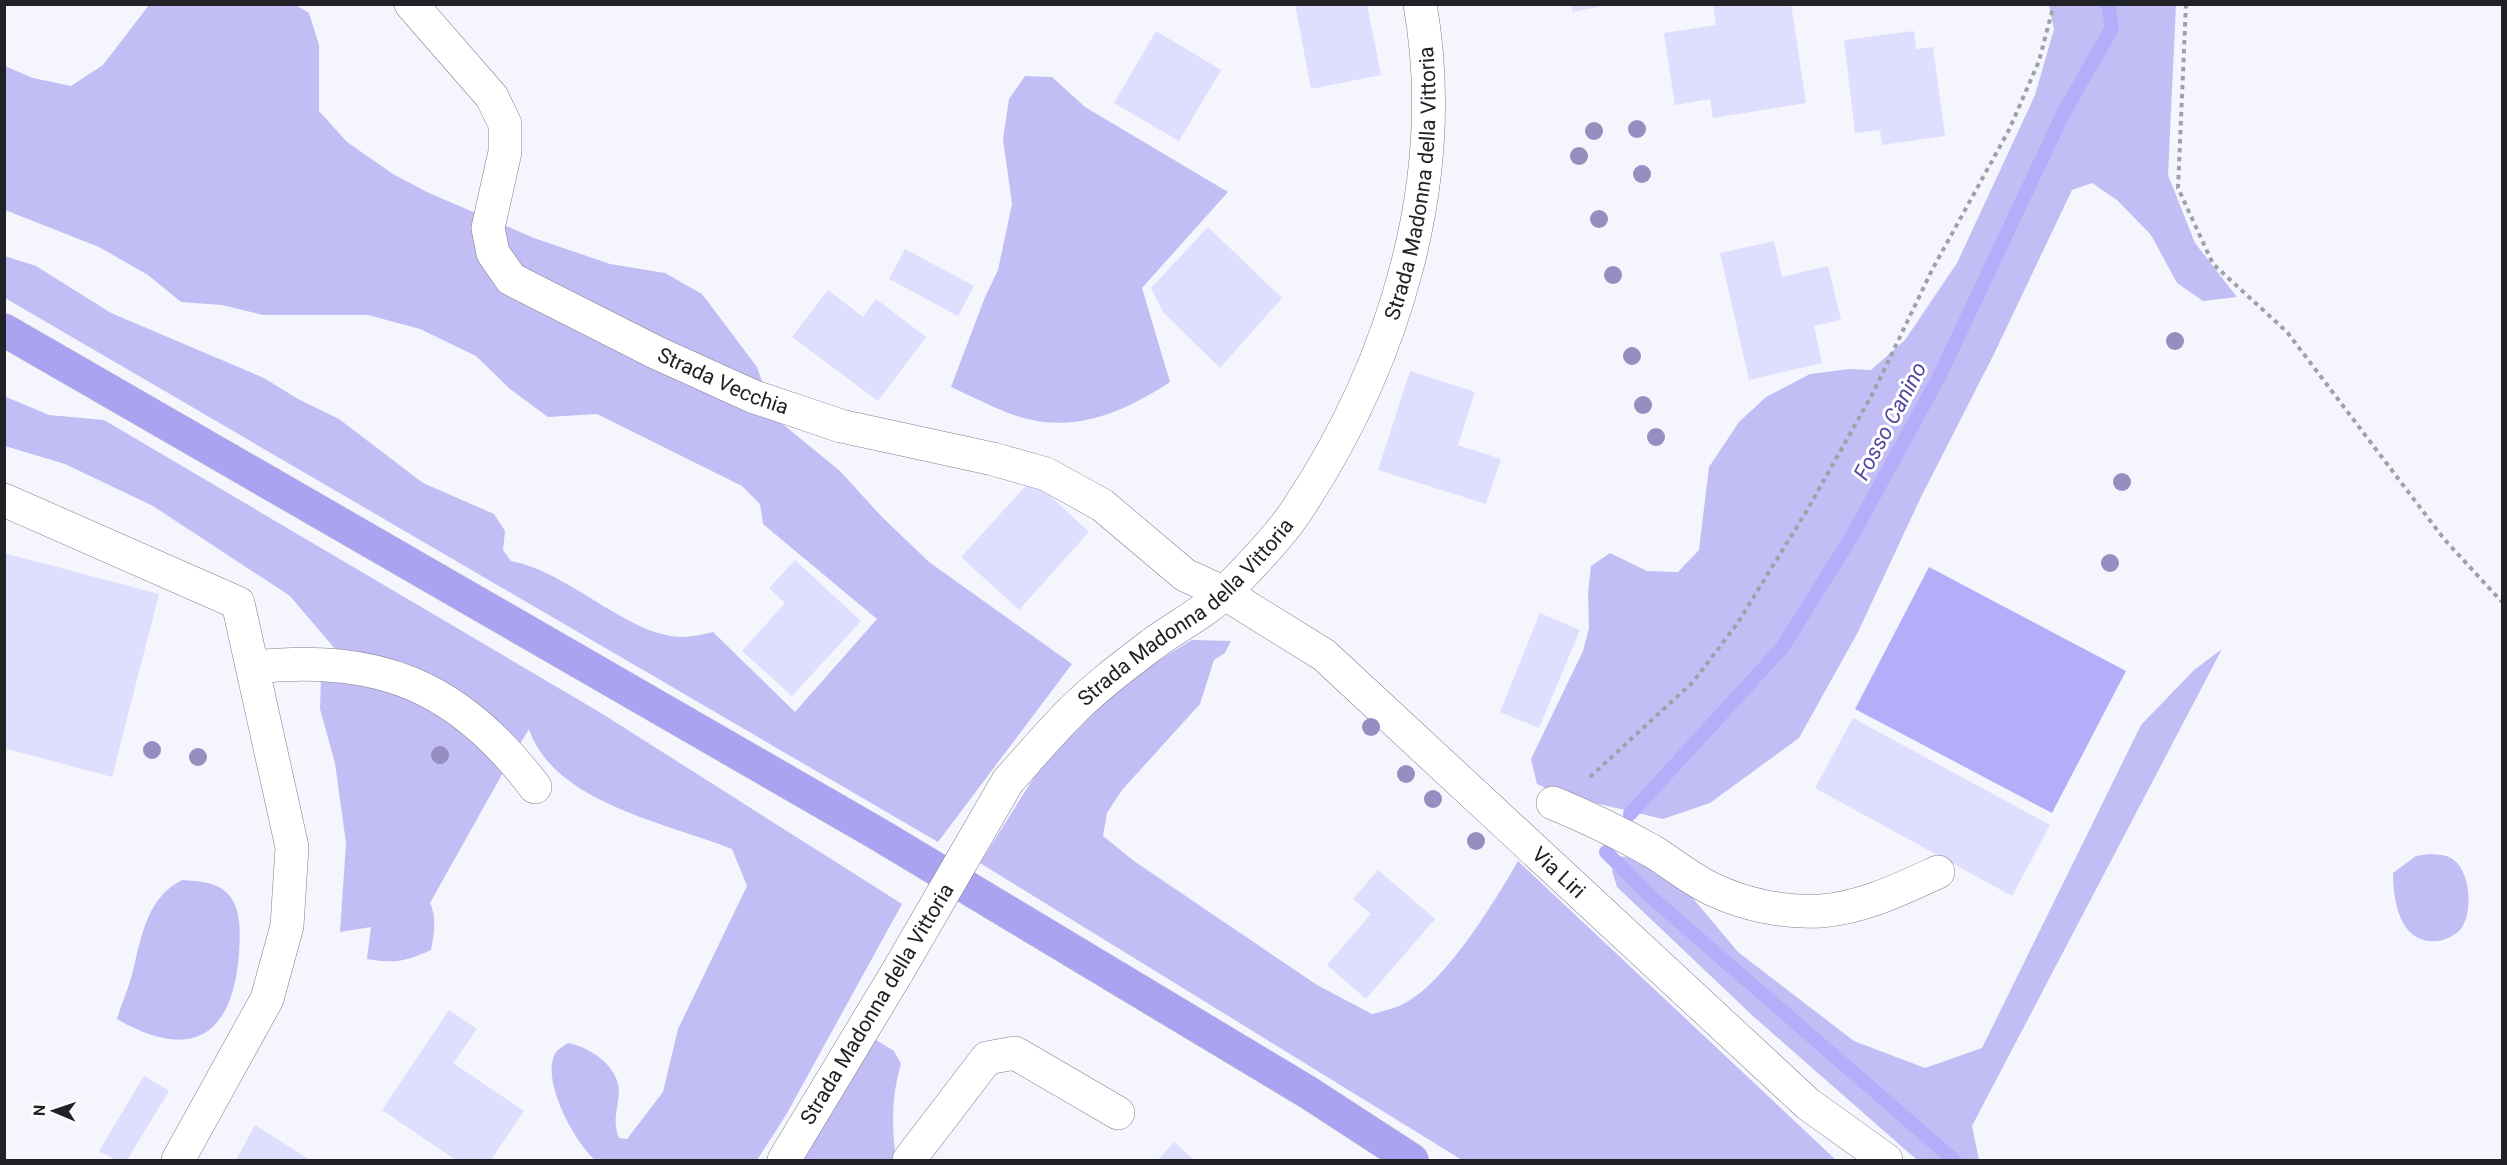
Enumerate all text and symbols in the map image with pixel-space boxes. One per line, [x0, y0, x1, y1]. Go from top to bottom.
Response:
street label: Strada Madonna della Vittoria [1380, 46, 1441, 323]
street label: Strada Vecchia [654, 343, 792, 419]
water label: Fosso Canino [1849, 358, 1931, 484]
street label: Strada Madonna della Vittoria [1073, 514, 1299, 711]
street label: Via Liri [1527, 842, 1590, 903]
street label: Strada Madonna della Vittoria [795, 879, 959, 1129]
north arrow [24, 1081, 84, 1141]
text: N [30, 1105, 49, 1116]

